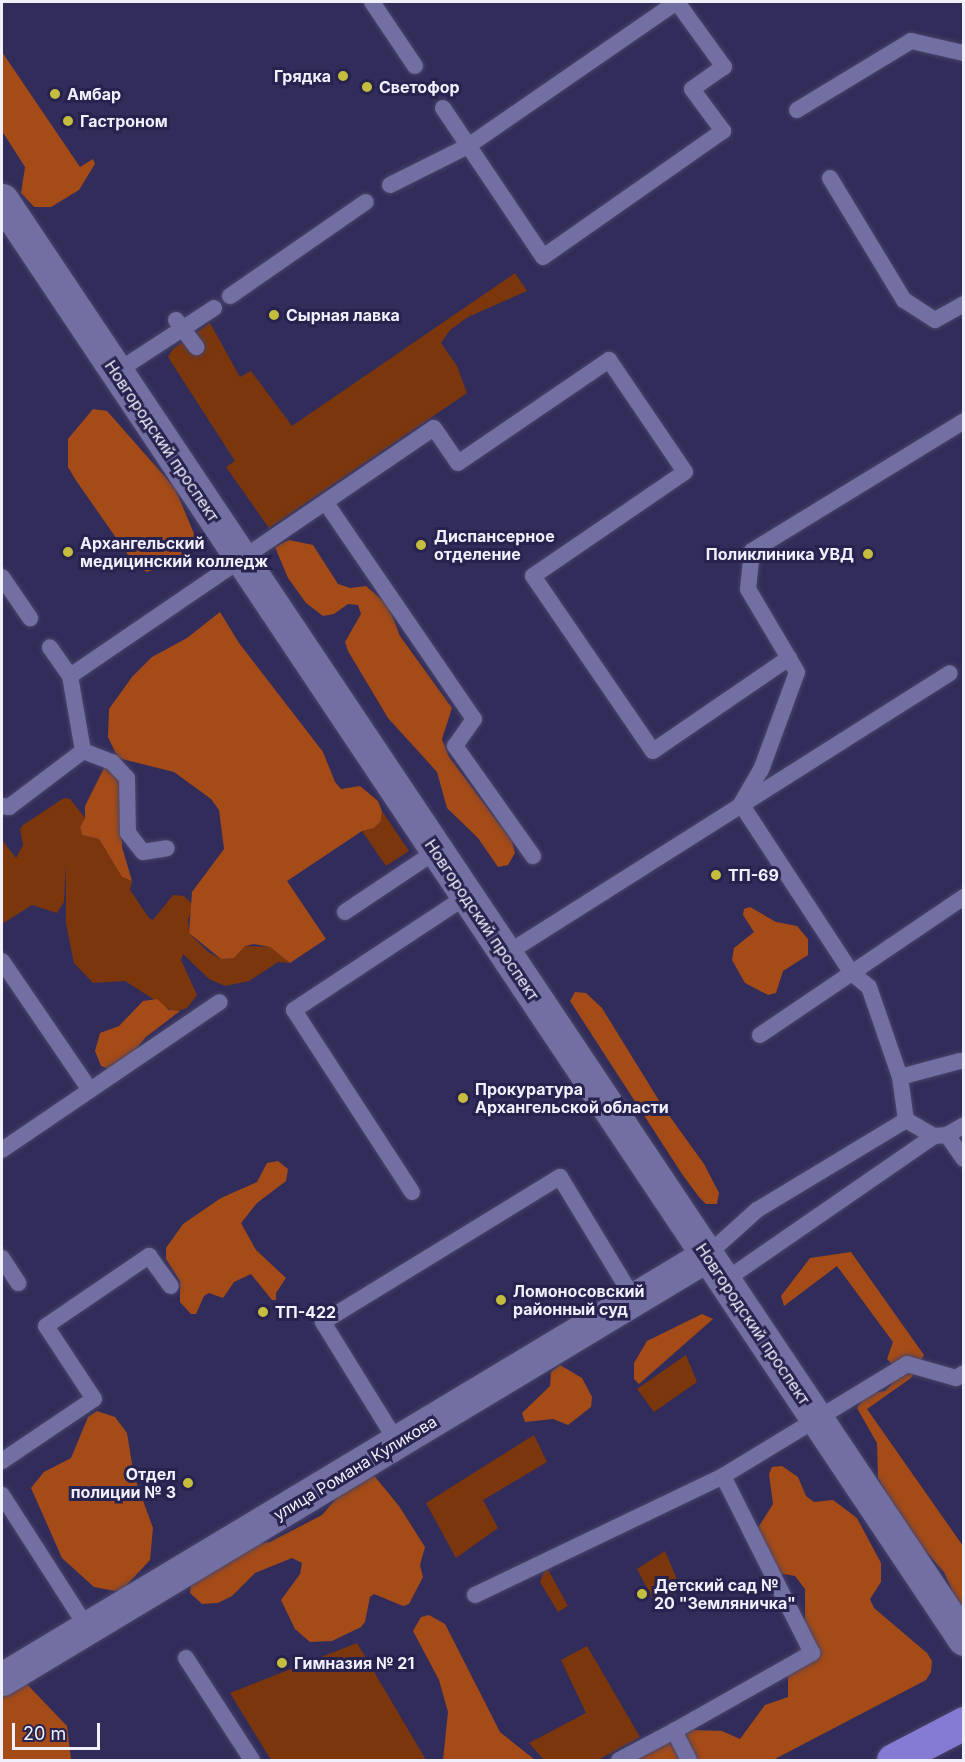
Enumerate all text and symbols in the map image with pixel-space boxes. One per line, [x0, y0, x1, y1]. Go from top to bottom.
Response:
place label: Грядка [274, 66, 331, 86]
marker: Грядка [336, 69, 350, 83]
place label: Светофор [379, 77, 460, 97]
marker: Светофор [360, 80, 374, 94]
place label: Амбар [67, 84, 121, 104]
marker: Амбар [48, 87, 62, 101]
place label: Гастроном [80, 111, 168, 131]
marker: Гастроном [61, 114, 75, 128]
place label: Сырная лавка [286, 305, 400, 325]
marker: Сырная лавка [267, 308, 281, 322]
street label: Новгородский проспект [101, 357, 223, 525]
place label: Диспансерное отделение [434, 526, 555, 564]
place label: Архангельский медицинский колледж [80, 533, 268, 571]
marker: Диспансерное отделение [412, 536, 430, 554]
place label: Поликлиника УВД [706, 544, 854, 564]
marker: Архангельский медицинский колледж [61, 545, 75, 559]
marker: Поликлиника УВД [859, 545, 877, 563]
street label: Новгородский проспект [421, 836, 543, 1004]
place label: ТП-69 [728, 865, 779, 885]
marker: ТП-69 [709, 868, 723, 882]
place label: Прокуратура Архангельской области [475, 1079, 669, 1117]
marker: Прокуратура Архангельской области [456, 1091, 470, 1105]
street label: Новгородский проспект [692, 1240, 814, 1408]
place label: Ломоносовский районный cуд [513, 1281, 644, 1319]
marker: Ломоносовский районный cуд [494, 1293, 508, 1307]
place label: ТП-422 [275, 1302, 336, 1322]
marker: ТП-422 [256, 1305, 270, 1319]
street label: улица Романа Куликова [270, 1412, 440, 1524]
place label: Отдел полиции № 3 [71, 1464, 176, 1502]
marker: Отдел полиции № 3 [181, 1476, 195, 1490]
place label: Детский сад № 20 "Земляничка" [654, 1575, 796, 1613]
marker: Детский сад № 20 "Земляничка" [635, 1587, 649, 1601]
place label: Гимназия № 21 [294, 1653, 414, 1673]
marker: Гимназия № 21 [275, 1656, 289, 1670]
scale bar [15, 1711, 104, 1749]
text: 20 m [23, 1723, 66, 1744]

